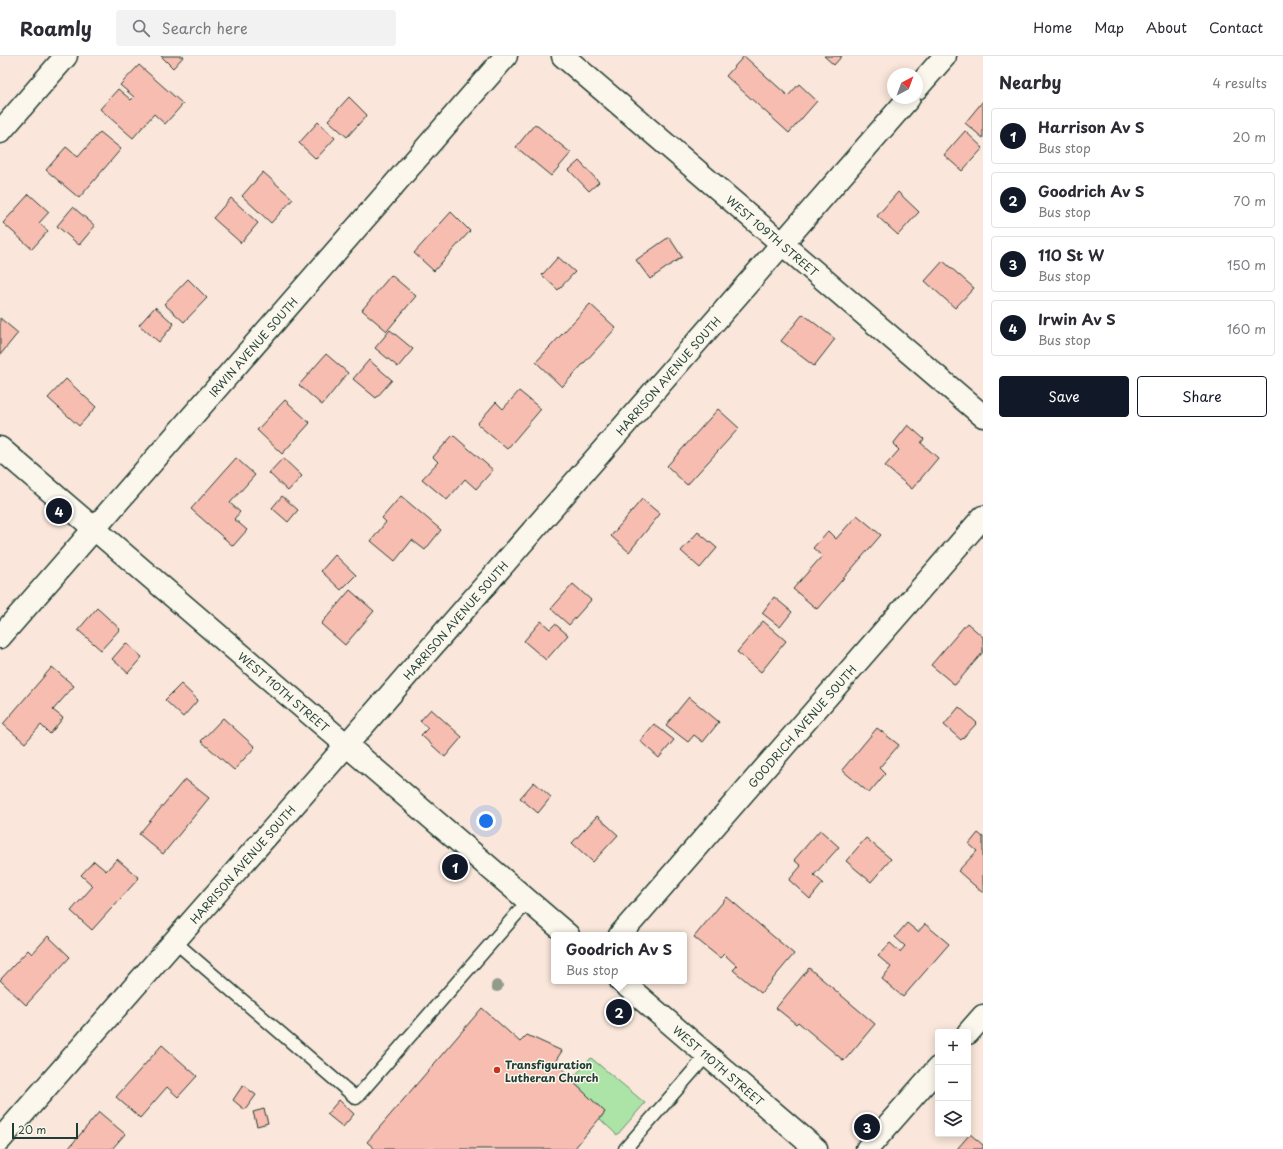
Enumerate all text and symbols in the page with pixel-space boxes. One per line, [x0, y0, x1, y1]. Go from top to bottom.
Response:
search box [116, 10, 396, 46]
text: Roamly [20, 14, 92, 42]
text: Search here [162, 16, 248, 39]
icon: search [130, 17, 152, 39]
text: Home [1033, 17, 1072, 38]
text: Map [1094, 17, 1124, 38]
text: About [1146, 17, 1187, 38]
text: Contact [1209, 17, 1263, 38]
north arrow [887, 68, 923, 104]
text: Nearby [999, 69, 1061, 95]
text: 4 results [1213, 73, 1267, 92]
text: Harrison Av S [1038, 115, 1144, 138]
text: 1 [1010, 127, 1016, 146]
text: 20 m [1232, 127, 1266, 146]
text: Bus stop [1038, 138, 1091, 157]
text: Goodrich Av S [1038, 179, 1144, 202]
street label: WEST 109TH STREET [723, 191, 823, 280]
text: 2 [1008, 191, 1018, 210]
text: 70 m [1233, 191, 1266, 210]
text: Bus stop [1038, 202, 1091, 221]
text: 110 St W [1038, 243, 1104, 266]
text: 3 [1009, 255, 1017, 274]
text: 150 m [1227, 255, 1266, 274]
text: Bus stop [1038, 266, 1091, 285]
street label: IRWIN AVENUE SOUTH [205, 293, 301, 400]
text: Irwin Av S [1038, 307, 1116, 330]
street label: HARRISON AVENUE SOUTH [611, 312, 724, 439]
text: 4 [1009, 319, 1017, 338]
text: 160 m [1227, 319, 1266, 338]
text: Bus stop [1038, 330, 1091, 349]
button: Save [999, 376, 1129, 417]
button: Share [1137, 376, 1267, 417]
pin: 4 [46, 496, 72, 526]
street label: HARRISON AVENUE SOUTH [399, 557, 512, 683]
street label: WEST 110TH STREET [235, 647, 334, 736]
street label: GOODRICH AVENUE SOUTH [744, 661, 860, 791]
street label: HARRISON AVENUE SOUTH [185, 801, 299, 927]
your location [476, 811, 496, 831]
pin: 1 [442, 852, 468, 882]
popup [551, 932, 687, 984]
text: Goodrich Av S [566, 937, 672, 960]
text: Bus stop [566, 960, 619, 979]
pin: 2 [606, 997, 632, 1027]
street label: WEST 110TH STREET [669, 1021, 768, 1110]
map controls [935, 1029, 971, 1137]
button: + [935, 1029, 971, 1065]
place label: Transfiguration Lutheran Church [505, 1056, 599, 1086]
marker: Transfiguration Lutheran Church [492, 1065, 502, 1075]
button: − [935, 1065, 971, 1101]
button: layers [935, 1101, 971, 1137]
pin: 3 [854, 1112, 880, 1142]
scale bar [12, 1121, 78, 1140]
text: 20 m [18, 1121, 46, 1138]

